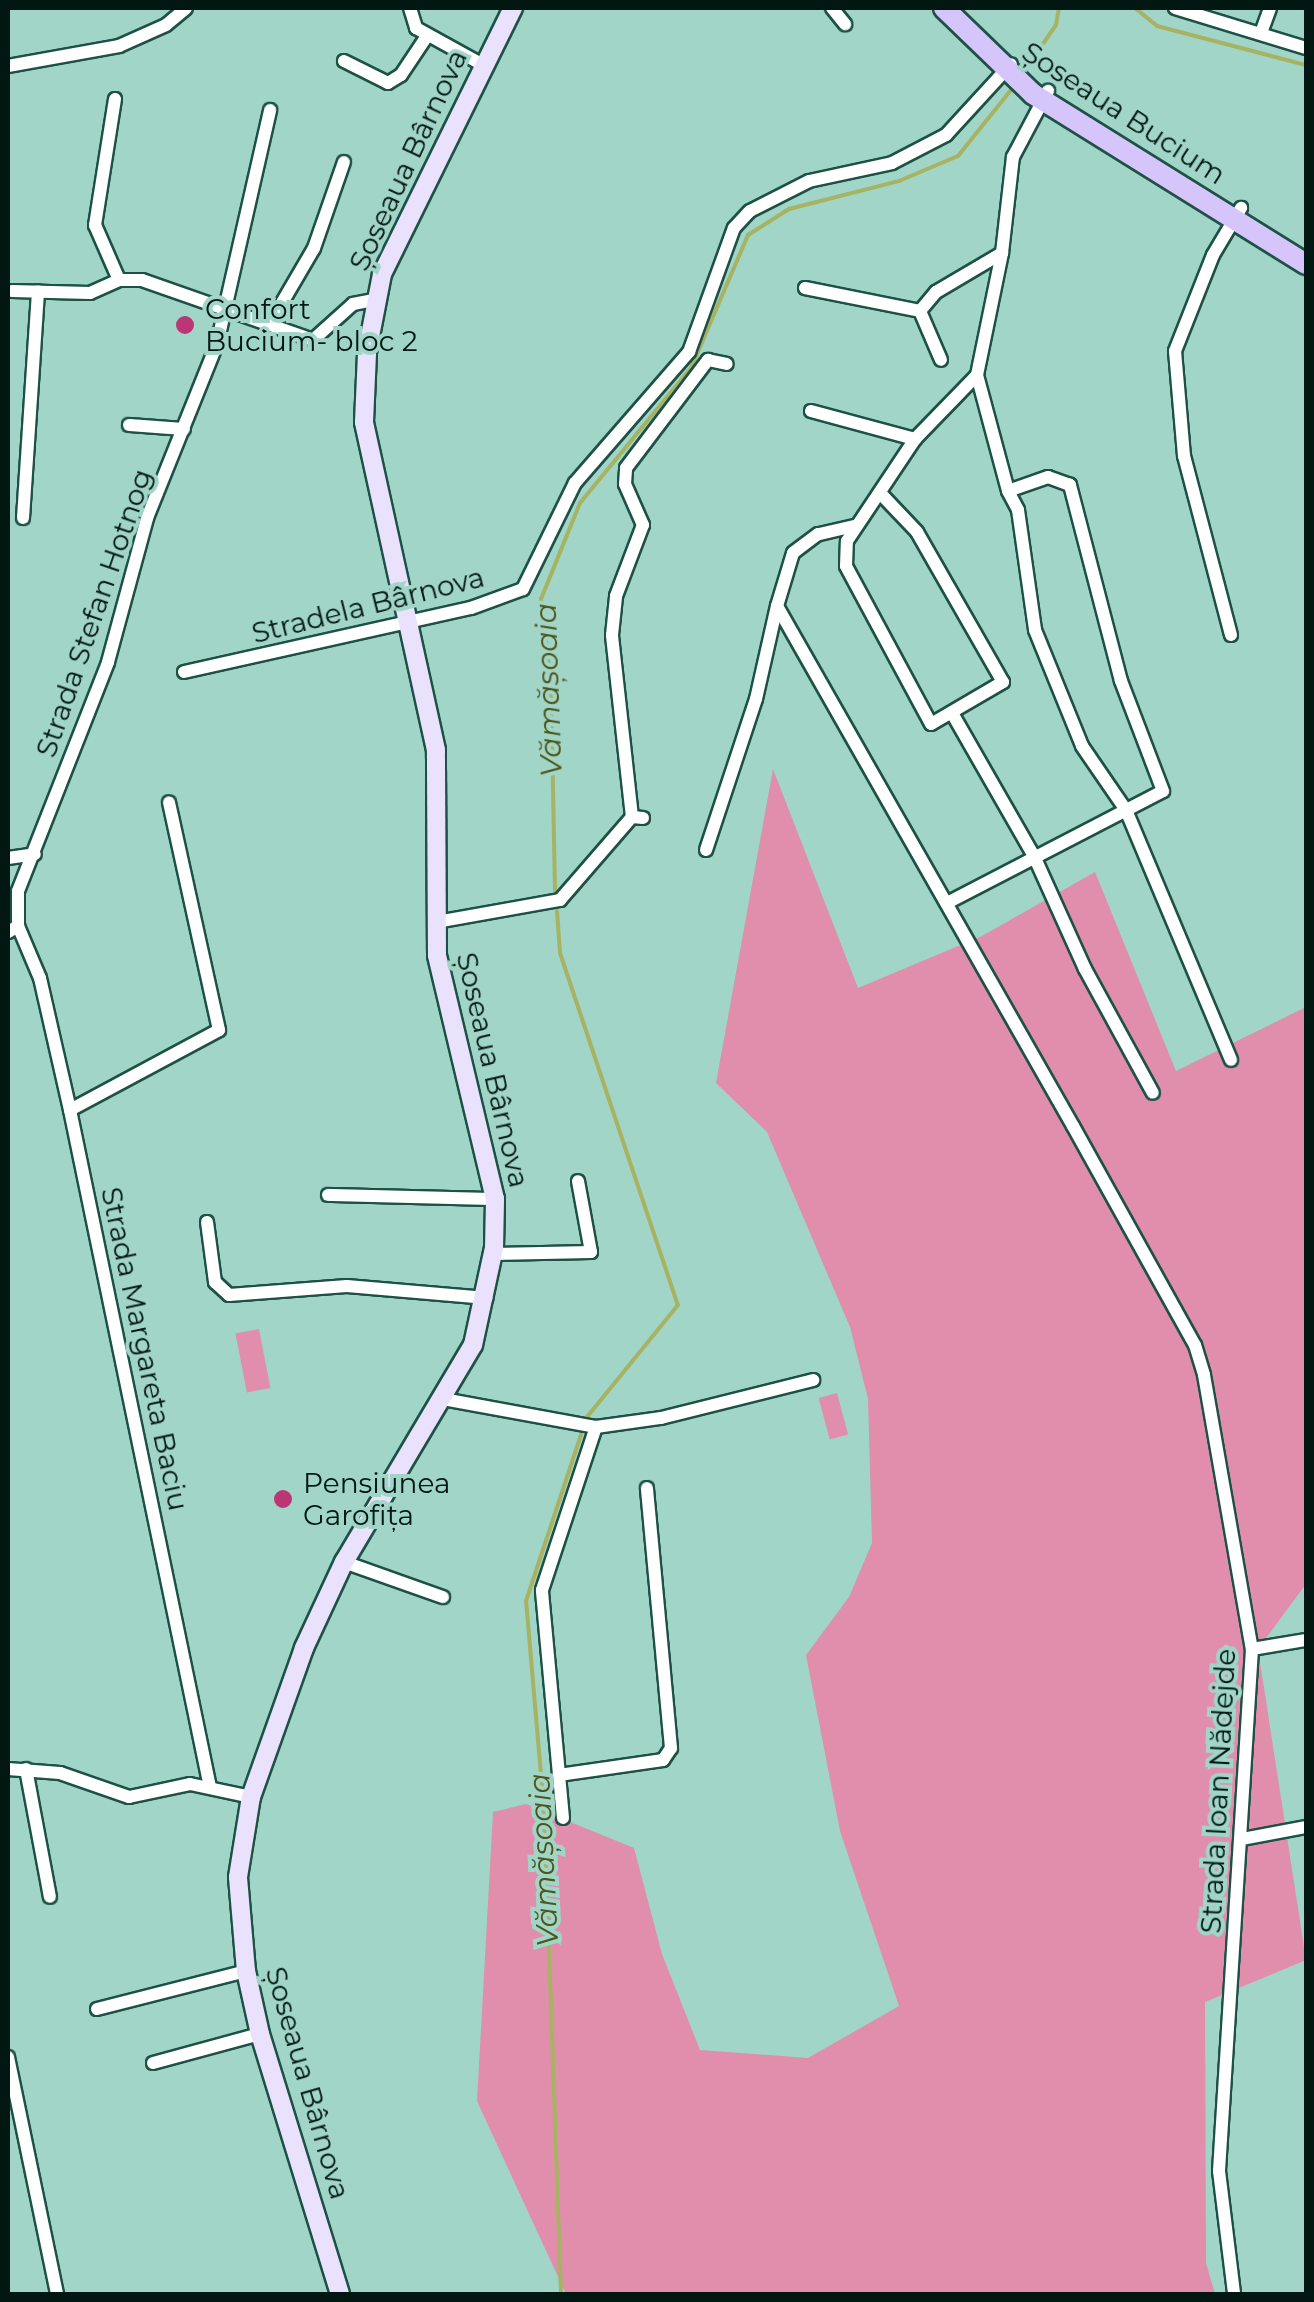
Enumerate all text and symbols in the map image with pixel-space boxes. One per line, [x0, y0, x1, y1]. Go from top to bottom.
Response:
street label: Șoseaua Bucium [1016, 35, 1232, 191]
street label: Șoseaua Bârnova [342, 44, 474, 276]
place label: Confort Bucium- bloc 2 [205, 292, 418, 358]
marker: Confort Bucium- bloc 2 [174, 314, 196, 336]
street label: Strada Stefan Hotnog [29, 465, 159, 761]
street label: Stradela Bârnova [248, 560, 488, 650]
water label: Vămășoaia [528, 602, 570, 778]
street label: Șoseaua Bârnova [450, 949, 536, 1191]
street label: Strada Margareta Baciu [94, 1184, 196, 1514]
place label: Pensiunea Garofița [303, 1466, 451, 1532]
marker: Pensiunea Garofița [272, 1488, 294, 1510]
street label: Strada Ioan Nădejde [1194, 1648, 1242, 1934]
water label: Vămășoaia [521, 1772, 567, 1948]
street label: Șoseaua Bârnova [259, 1963, 357, 2203]

